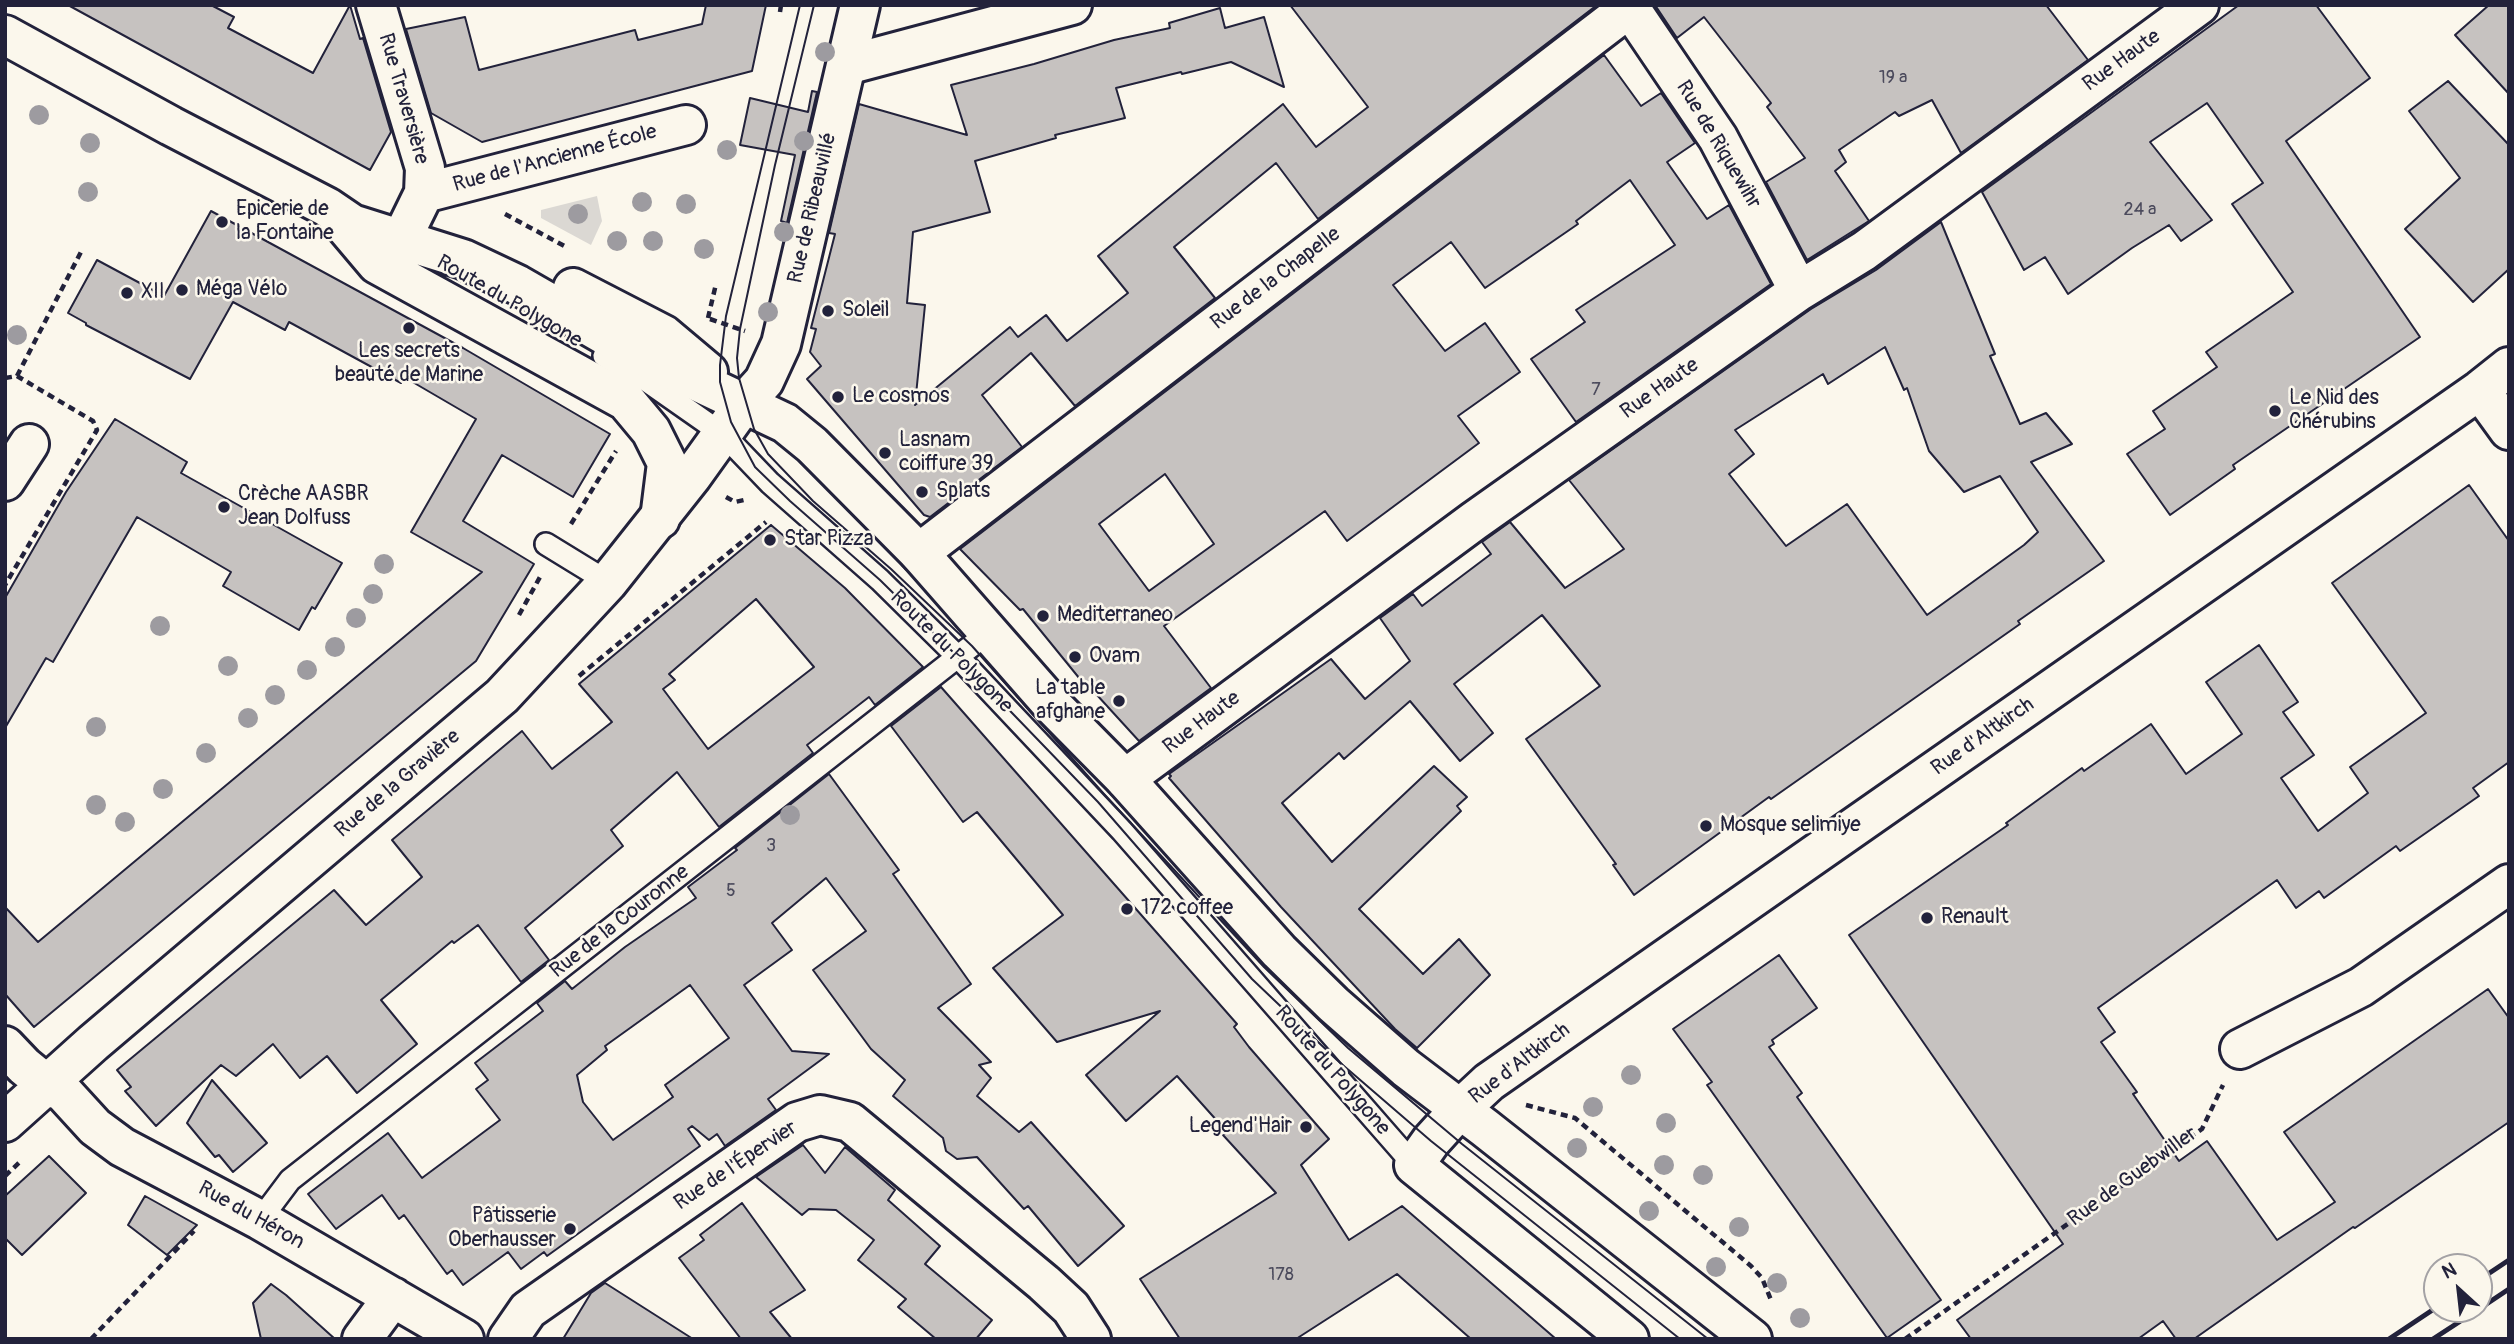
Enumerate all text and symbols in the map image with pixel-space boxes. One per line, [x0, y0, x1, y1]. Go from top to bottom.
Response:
street label: Rue Haute [2078, 24, 2166, 98]
street label: Rue Traversière [372, 31, 434, 167]
house number: 19 a [1879, 67, 1907, 89]
street label: Rue de Riquewihr [1670, 76, 1766, 214]
street label: Rue de l'Ancienne École [450, 120, 660, 198]
street label: Rue de Ribeauvillé [783, 130, 843, 286]
place label: Epicerie de la Fontaine [236, 197, 334, 247]
house number: 24 a [2124, 199, 2156, 221]
marker: Epicerie de la Fontaine [214, 214, 230, 230]
street label: Rue de la Chapelle [1206, 222, 1346, 336]
street label: Route du Polygone [432, 250, 586, 354]
place label: Méga Vélo [196, 277, 287, 303]
place label: XII [141, 280, 165, 306]
marker: Méga Vélo [174, 282, 190, 298]
marker: XII [119, 285, 135, 301]
place label: Soleil [842, 298, 890, 324]
marker: Soleil [820, 303, 836, 319]
marker: Les secrets beauté de Marine [401, 320, 417, 336]
place label: Les secrets beauté de Marine [335, 339, 483, 389]
street label: Rue Haute [1616, 353, 1704, 425]
house number: 7 [1591, 379, 1601, 401]
place label: Le cosmos [852, 384, 949, 410]
place label: Le Nid des Chérubins [2289, 386, 2379, 436]
marker: Le cosmos [830, 389, 846, 405]
marker: Le Nid des Chérubins [2267, 403, 2283, 419]
place label: Lasnam coiffure 39 [899, 428, 993, 478]
marker: Lasnam coiffure 39 [877, 445, 893, 461]
place label: Splats [936, 479, 990, 505]
place label: Crèche AASBR Jean Dolfuss [238, 482, 369, 532]
marker: Splats [914, 484, 930, 500]
marker: Crèche AASBR Jean Dolfuss [216, 499, 232, 515]
place label: Star Pizza [784, 527, 874, 553]
marker: Star Pizza [762, 532, 778, 548]
street label: Route du Polygone [884, 585, 1018, 719]
place label: Mediterraneo [1057, 603, 1173, 629]
marker: Mediterraneo [1035, 608, 1051, 624]
place label: Ovam [1089, 644, 1140, 670]
marker: Ovam [1067, 649, 1083, 665]
place label: La table afghane [1035, 676, 1105, 726]
street label: Rue Haute [1159, 686, 1245, 760]
street label: Rue d'Altkirch [1927, 692, 2039, 782]
marker: La table afghane [1111, 693, 1127, 709]
street label: Rue de la Gravière [330, 724, 466, 844]
place label: Mosque selimiye [1720, 813, 1861, 839]
marker: Mosque selimiye [1698, 818, 1714, 834]
house number: 3 [766, 835, 776, 857]
street label: Rue de la Couronne [545, 860, 695, 984]
house number: 5 [726, 880, 736, 902]
place label: 172 coffee [1141, 896, 1233, 922]
marker: 172 coffee [1119, 901, 1135, 917]
place label: Renault [1941, 905, 2008, 931]
marker: Renault [1919, 910, 1935, 926]
street label: Route du Polygone [1269, 1001, 1395, 1141]
street label: Rue d'Altkirch [1465, 1018, 1575, 1110]
place label: Legend'Hair [1189, 1114, 1292, 1140]
street label: Rue de l'Épervier [670, 1116, 802, 1216]
marker: Legend'Hair [1298, 1119, 1314, 1135]
street label: Rue de Guebwiller [2063, 1122, 2203, 1232]
street label: Rue du Héron [193, 1176, 309, 1256]
place label: Pâtisserie Oberhausser [448, 1204, 556, 1254]
marker: Pâtisserie Oberhausser [562, 1221, 578, 1237]
north arrow [2423, 1253, 2493, 1323]
text: N [2438, 1257, 2461, 1285]
house number: 178 [1268, 1264, 1294, 1286]

